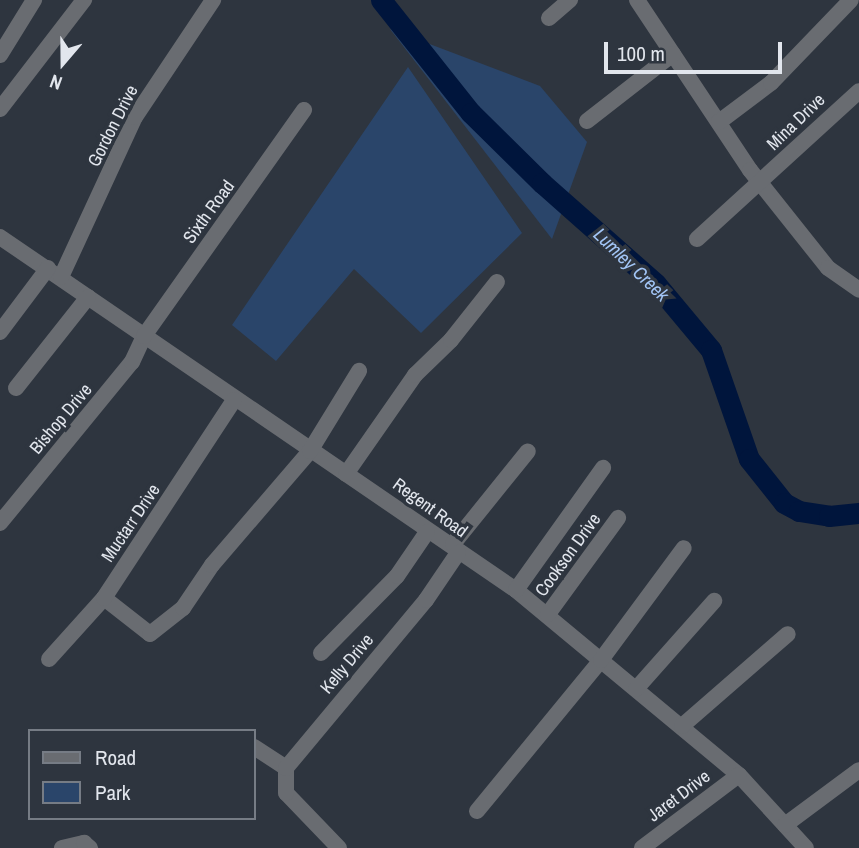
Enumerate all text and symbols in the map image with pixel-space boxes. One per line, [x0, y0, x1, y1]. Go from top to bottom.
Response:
north arrow [28, 28, 98, 98]
scale bar [607, 28, 786, 72]
text: 100 m [617, 39, 665, 68]
text: N [46, 69, 66, 97]
street label: Gordon Drive [83, 82, 143, 170]
street label: Mina Drive [763, 89, 829, 155]
street label: Sixth Road [179, 176, 239, 248]
water label: Lumley Creek [589, 223, 673, 307]
street label: Bishop Drive [25, 379, 97, 459]
street label: Regent Road [388, 474, 472, 542]
street label: Muctarr Drive [97, 480, 165, 566]
street label: Cookson Drive [531, 509, 605, 601]
street label: Kelly Drive [316, 630, 378, 698]
legend [28, 729, 256, 820]
text: Road [95, 743, 136, 772]
street label: Jaret Drive [644, 766, 714, 826]
text: Park [95, 778, 130, 807]

